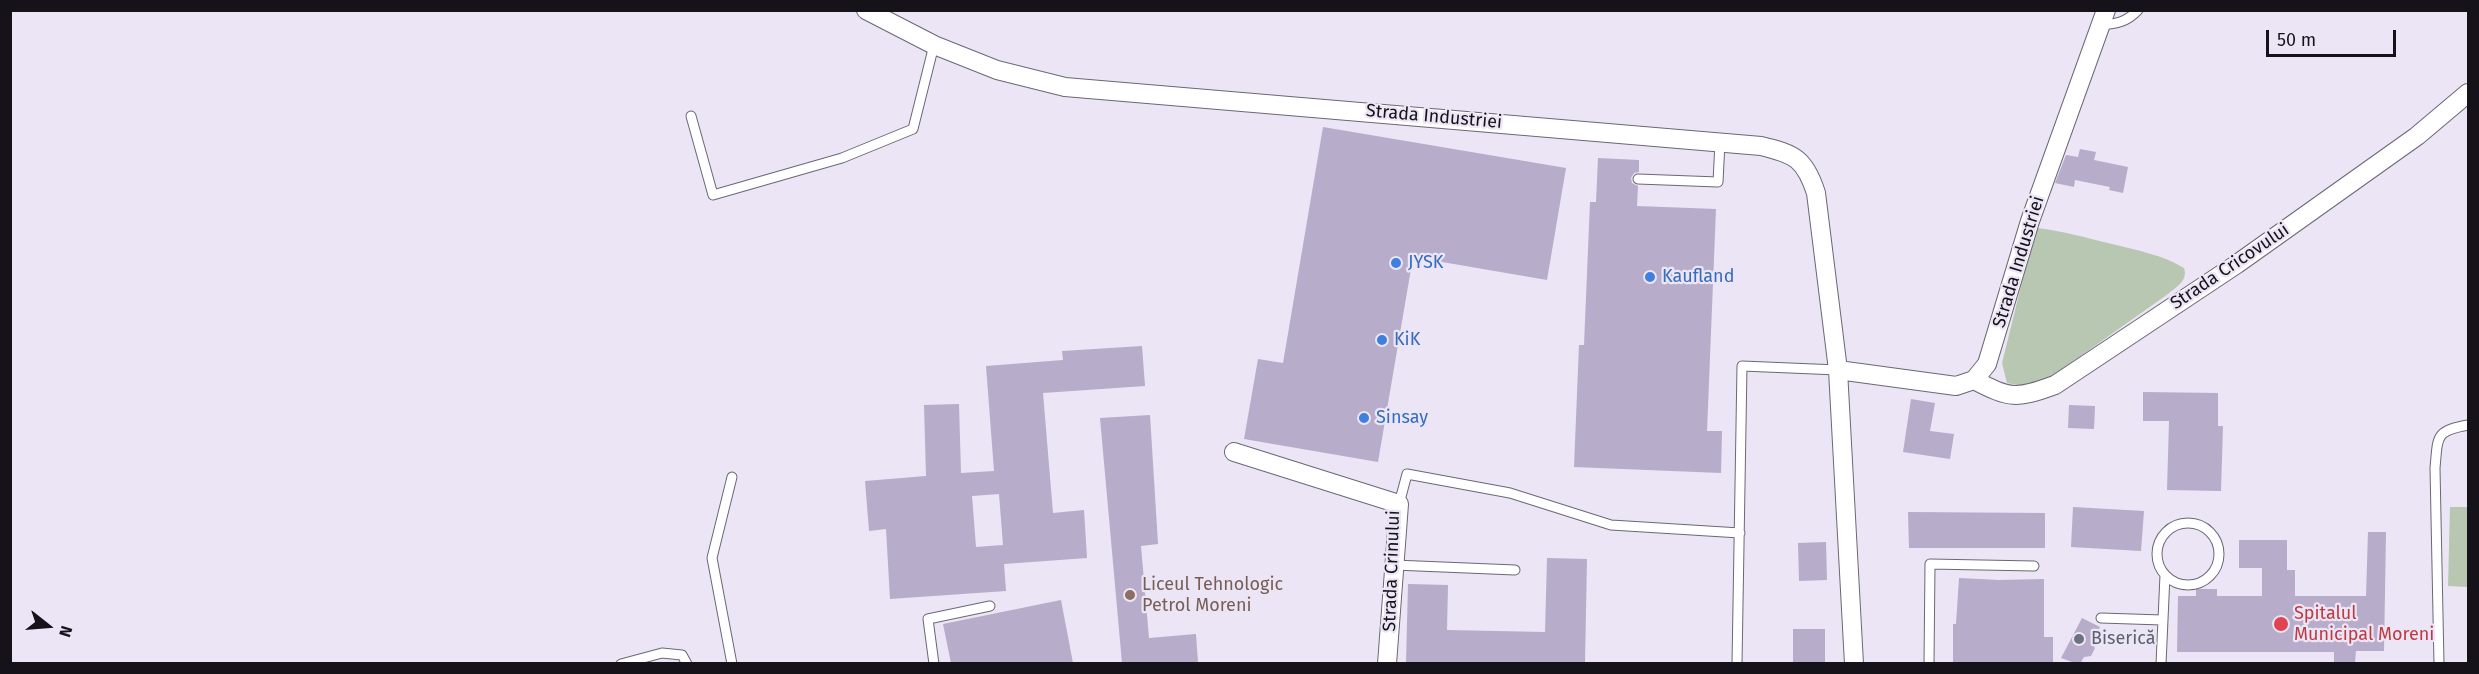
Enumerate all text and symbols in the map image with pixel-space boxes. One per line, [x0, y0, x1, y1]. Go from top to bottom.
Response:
scale bar [2269, 18, 2400, 56]
text: 50 m [2277, 29, 2316, 51]
street label: Strada Industriei [1365, 100, 1503, 134]
street label: Strada Industriei [1989, 194, 2049, 330]
street label: Strada Cricovului [2167, 219, 2293, 315]
place label: JYSK [1408, 252, 1443, 274]
marker: JYSK [1389, 256, 1403, 270]
place label: Kaufland [1662, 266, 1734, 288]
marker: Kaufland [1643, 270, 1657, 284]
place label: KiK [1394, 329, 1420, 351]
marker: KiK [1375, 333, 1389, 347]
place label: Sinsay [1376, 407, 1428, 429]
marker: Sinsay [1357, 411, 1371, 425]
street label: Strada Crinului [1379, 510, 1405, 632]
place label: Liceul Tehnologic Petrol Moreni [1142, 574, 1283, 616]
marker: Liceul Tehnologic Petrol Moreni [1123, 588, 1137, 602]
north arrow [18, 596, 78, 656]
place label: Spitalul Municipal Moreni [2294, 603, 2434, 646]
marker: Spitalul Municipal Moreni [2272, 615, 2290, 633]
text: N [55, 624, 76, 639]
place label: Biserică [2091, 628, 2155, 650]
marker: Biserică [2072, 632, 2086, 646]

